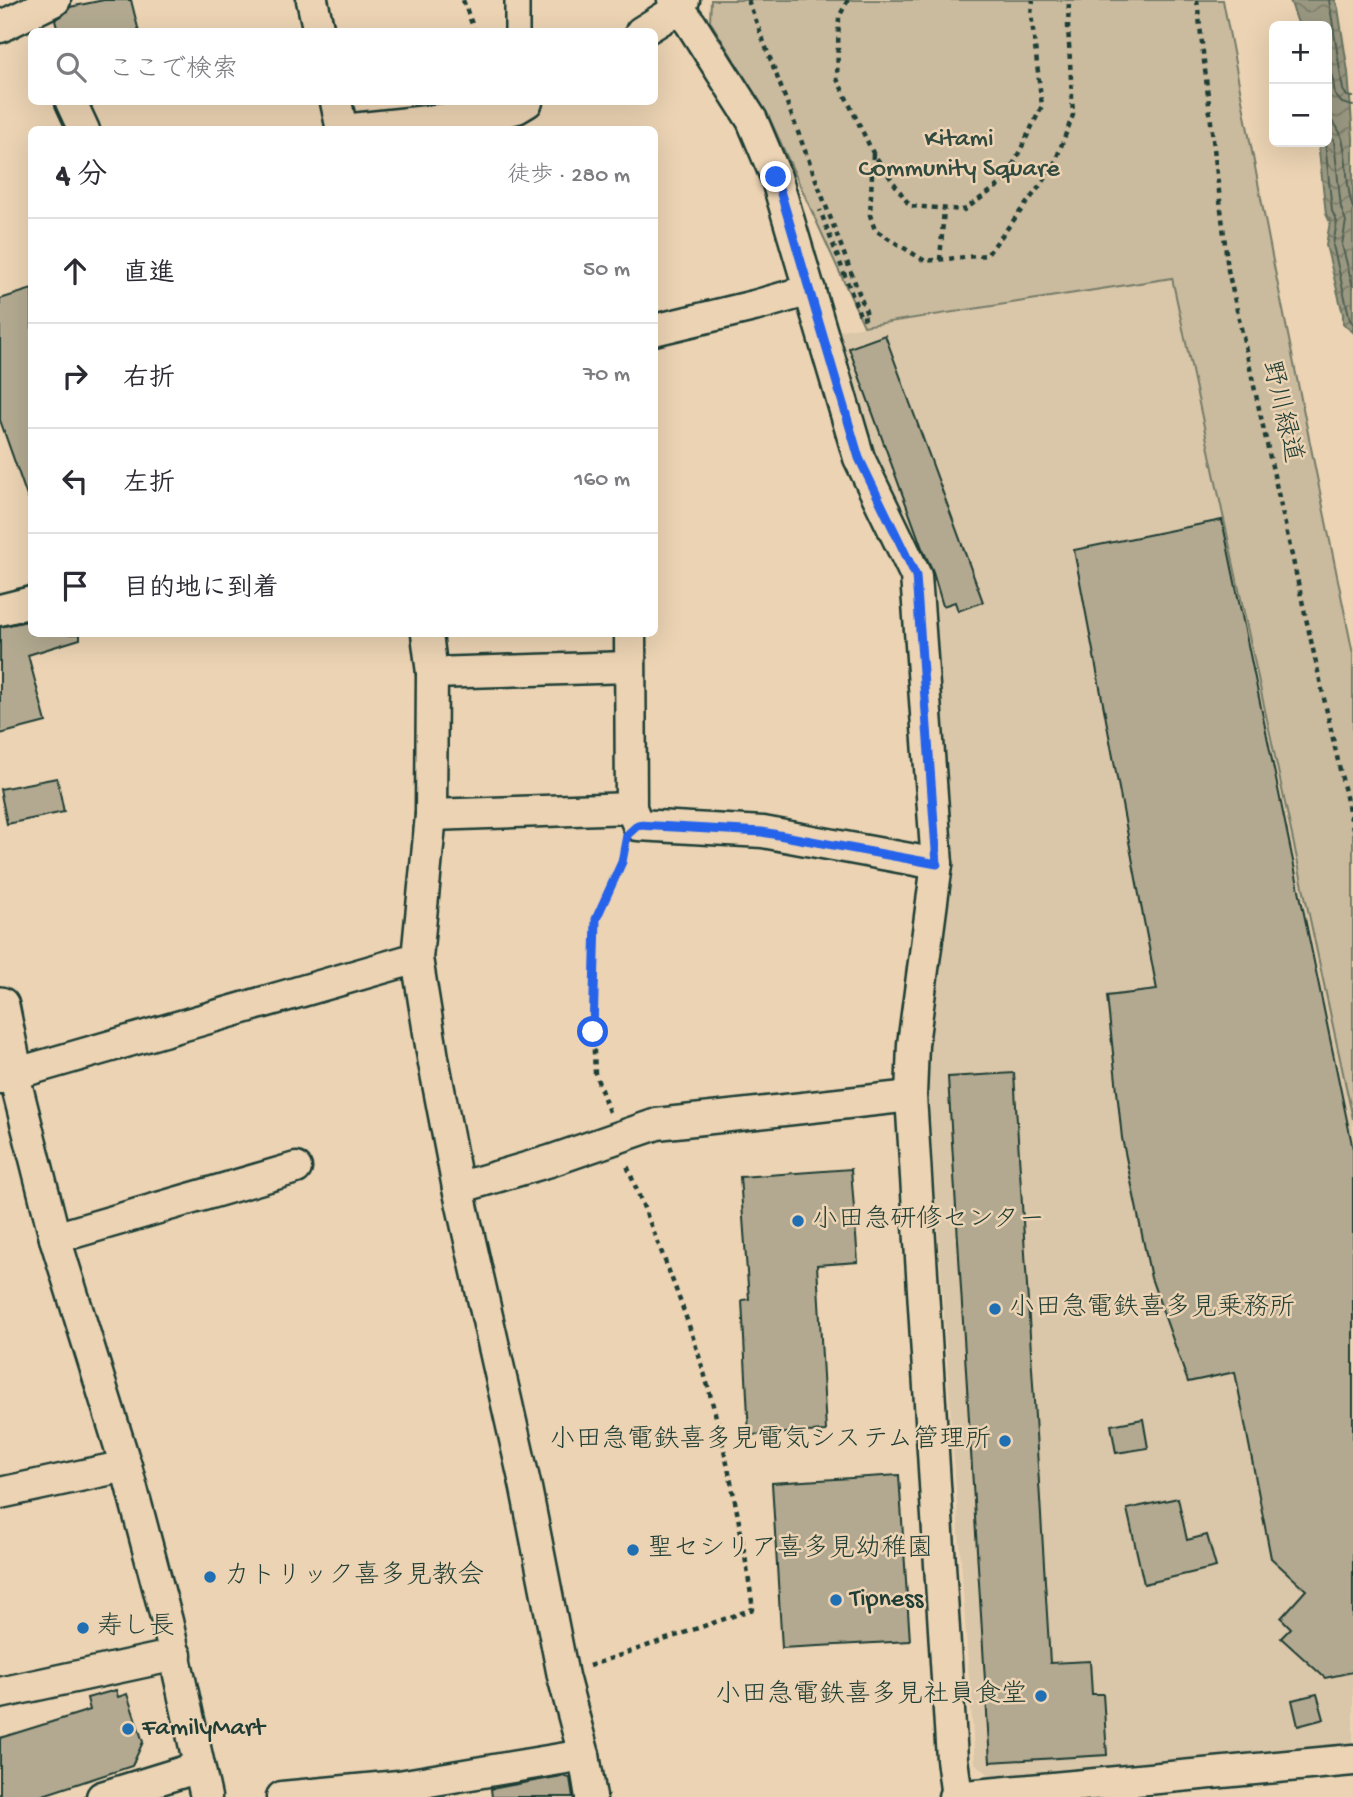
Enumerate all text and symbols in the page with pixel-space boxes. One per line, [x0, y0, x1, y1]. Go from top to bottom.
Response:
map controls [1269, 21, 1332, 147]
button: + [1269, 21, 1332, 84]
search box [28, 28, 658, 105]
icon: search [52, 48, 90, 86]
text: ここで検索 [108, 56, 238, 87]
button: − [1269, 84, 1332, 147]
park label: Kitami Community Square [858, 125, 1060, 186]
text: 4 分 [56, 160, 107, 195]
route end [760, 161, 791, 192]
text: 徒歩 · 280 m [507, 163, 630, 190]
icon: ahead [56, 252, 94, 290]
text: 50 m [583, 257, 630, 284]
text: 直進 [123, 260, 175, 291]
icon: right [56, 357, 94, 395]
street label: 野川緑道 [1253, 358, 1308, 466]
text: 70 m [583, 362, 630, 389]
text: 右折 [123, 365, 175, 396]
icon: left [56, 462, 94, 500]
text: 160 m [574, 467, 630, 494]
text: 左折 [123, 470, 175, 501]
icon: arrive [56, 567, 94, 605]
text: 目的地に到着 [123, 575, 279, 606]
route start [577, 1016, 608, 1047]
place label: 小田急研修センター [812, 1204, 1045, 1237]
marker: 小田急研修センター [790, 1213, 806, 1229]
place label: 小田急電鉄喜多見乗務所 [1009, 1292, 1295, 1325]
marker: 小田急電鉄喜多見乗務所 [987, 1301, 1003, 1317]
place label: 小田急電鉄喜多見電気システム管理所 [550, 1424, 991, 1457]
marker: 小田急電鉄喜多見電気システム管理所 [997, 1433, 1013, 1449]
place label: 聖セシリア喜多見幼稚園 [647, 1533, 933, 1566]
marker: 聖セシリア喜多見幼稚園 [625, 1542, 641, 1558]
place label: カトリック喜多見教会 [224, 1560, 484, 1593]
marker: カトリック喜多見教会 [202, 1569, 218, 1585]
place label: Tipness [848, 1585, 925, 1616]
marker: Tipness [828, 1592, 844, 1608]
place label: 寿し長 [97, 1612, 175, 1644]
marker: 寿し長 [75, 1620, 91, 1636]
place label: 小田急電鉄喜多見社員食堂 [715, 1679, 1027, 1712]
marker: 小田急電鉄喜多見社員食堂 [1033, 1688, 1049, 1704]
place label: FamilyMart [141, 1714, 267, 1745]
marker: FamilyMart [120, 1721, 136, 1737]

